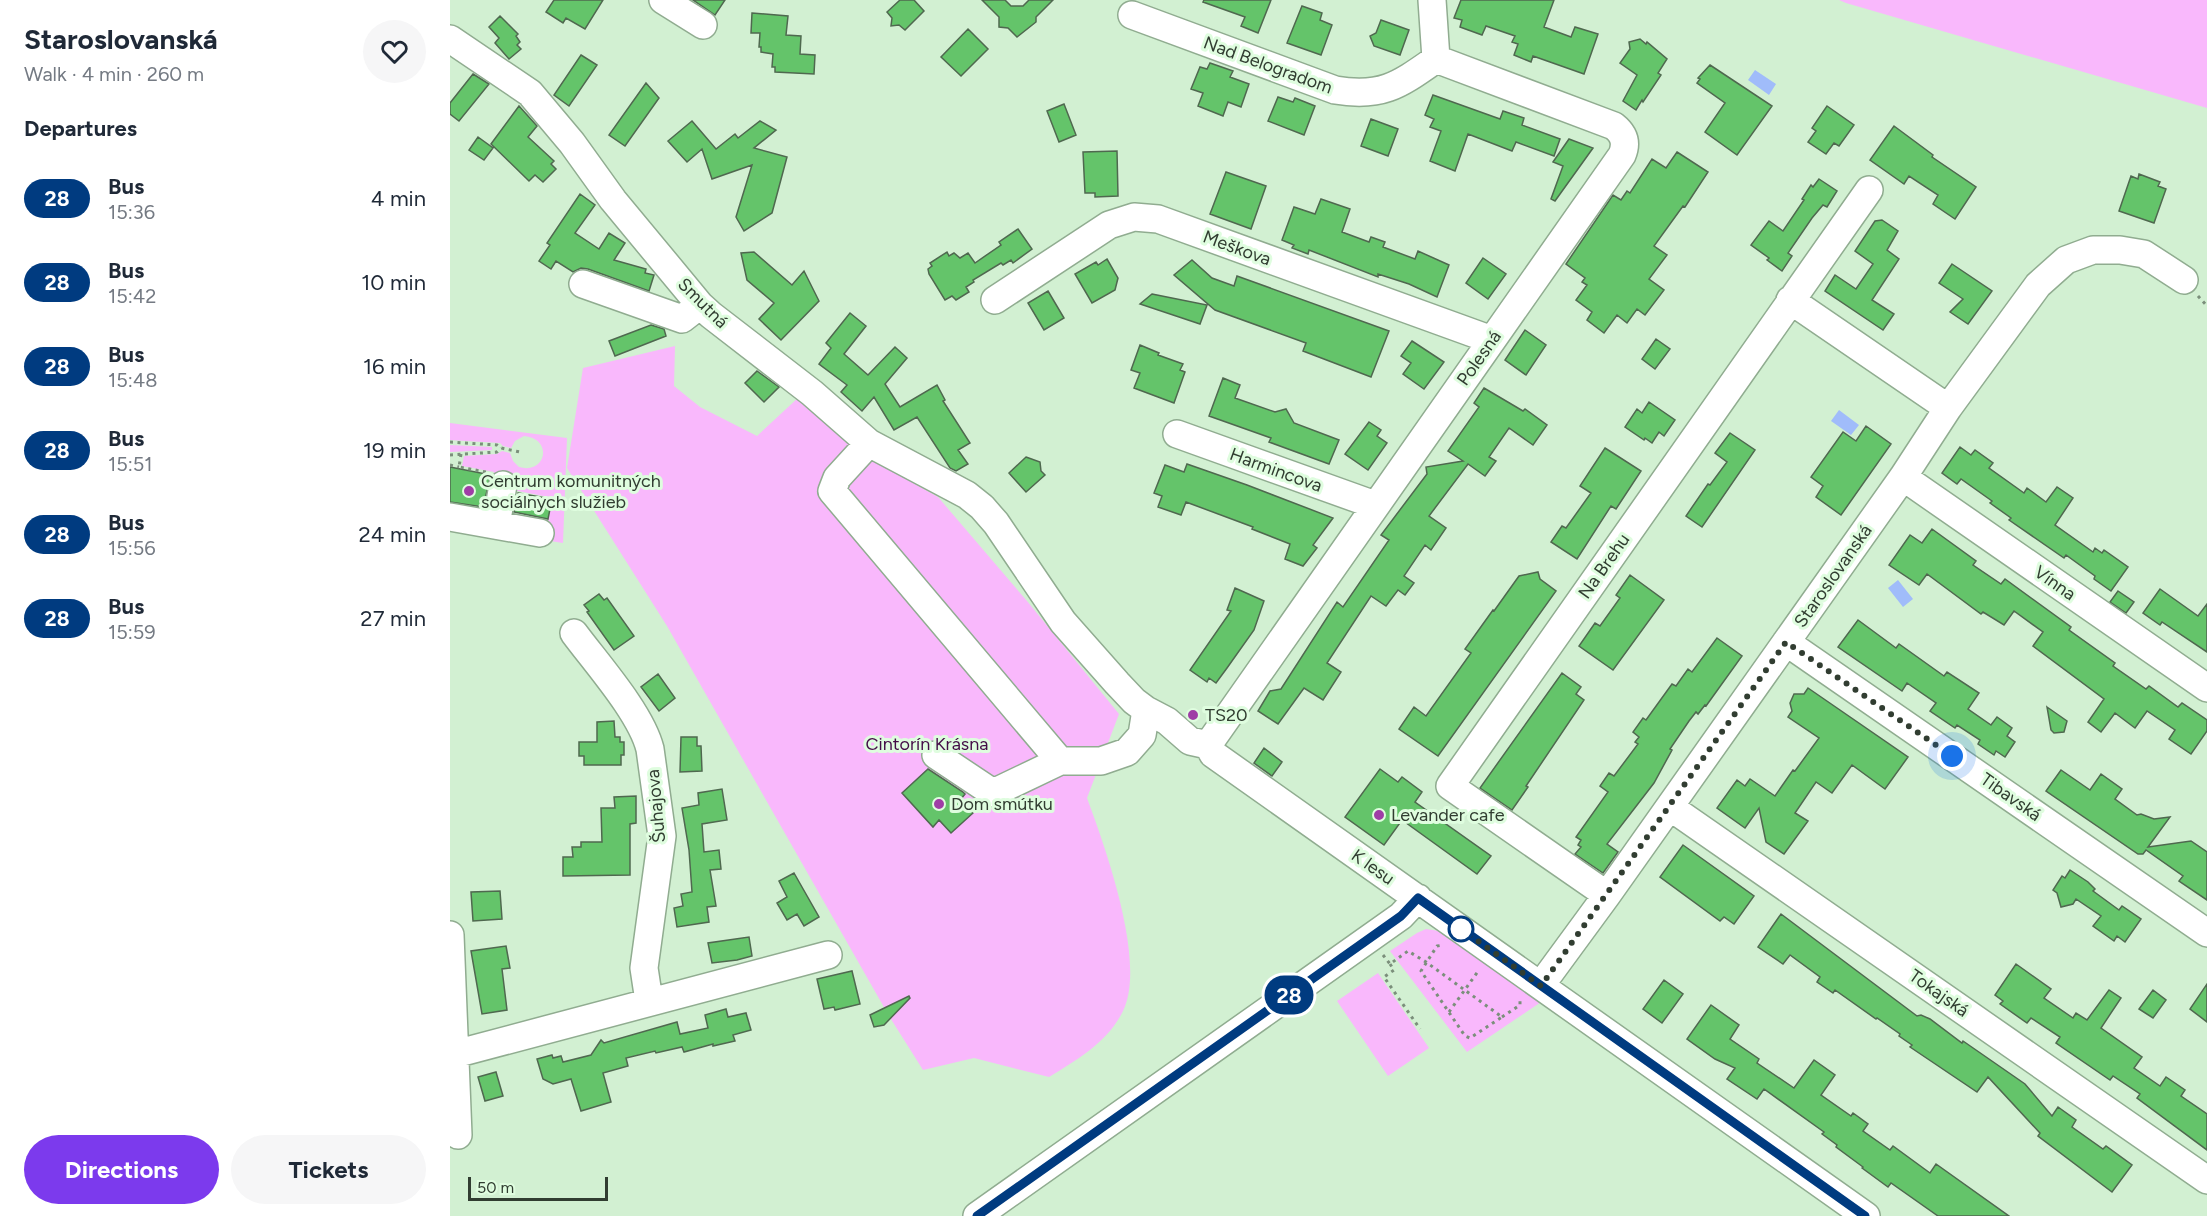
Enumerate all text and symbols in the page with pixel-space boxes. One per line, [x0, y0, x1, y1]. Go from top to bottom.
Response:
button: heart [363, 20, 426, 83]
text: Staroslovanská [24, 22, 218, 56]
street label: Nad Belogradom [1201, 31, 1335, 99]
text: Walk · 4 min · 260 m [24, 62, 204, 86]
text: Departures [24, 115, 137, 142]
text: Bus [108, 173, 144, 200]
text: 4 min [371, 185, 426, 212]
text: 28 [44, 186, 70, 211]
text: 15:36 [108, 200, 155, 224]
street label: Meškova [1200, 226, 1274, 270]
text: Bus [108, 257, 144, 284]
text: 10 min [361, 269, 426, 296]
text: 28 [44, 270, 70, 295]
street label: Smutná [673, 273, 733, 333]
text: 15:42 [108, 284, 156, 308]
street label: Polesná [1452, 326, 1506, 390]
text: Bus [108, 341, 144, 368]
text: 16 min [363, 353, 426, 380]
text: 28 [44, 354, 70, 379]
text: 15:48 [108, 368, 158, 392]
text: Bus [108, 425, 144, 452]
text: 19 min [363, 437, 426, 464]
text: 28 [44, 438, 70, 463]
street label: Harmincova [1227, 443, 1325, 497]
text: 15:51 [108, 452, 153, 476]
place label: Centrum komunitných sociálnych služieb [481, 470, 661, 513]
marker: Centrum komunitných sociálnych služieb [462, 484, 476, 498]
text: Bus [108, 509, 144, 536]
street label: Staroslovanská [1789, 520, 1877, 632]
text: 24 min [359, 521, 426, 548]
text: 28 [44, 522, 70, 547]
street label: Na Brehu [1574, 529, 1634, 603]
text: 15:56 [108, 536, 156, 560]
street label: Vínna [2030, 561, 2080, 605]
text: Bus [108, 593, 144, 620]
text: 27 min [360, 605, 426, 632]
text: 28 [44, 606, 70, 631]
text: 15:59 [108, 620, 156, 644]
place label: TS20 [1205, 704, 1248, 726]
marker: TS20 [1186, 708, 1200, 722]
park label: Cintorín Krásna [866, 733, 988, 755]
your location [1937, 741, 1967, 771]
street label: Šuhajova [642, 768, 670, 844]
street label: Tibavská [1976, 768, 2046, 826]
place label: Dom smútku [951, 793, 1053, 815]
marker: Dom smútku [932, 797, 946, 811]
place label: Levander cafe [1391, 804, 1505, 826]
marker: Levander cafe [1372, 808, 1386, 822]
street label: K lesu [1347, 844, 1399, 890]
unlabelled marker [1448, 916, 1474, 942]
street label: Tokajská [1905, 965, 1973, 1021]
line badge: 28 [1262, 976, 1316, 1014]
text: 28 [1276, 983, 1302, 1008]
button: Directions [24, 1135, 219, 1204]
button: Tickets [231, 1135, 426, 1204]
scale bar [468, 1174, 608, 1202]
text: 50 m [477, 1178, 514, 1197]

